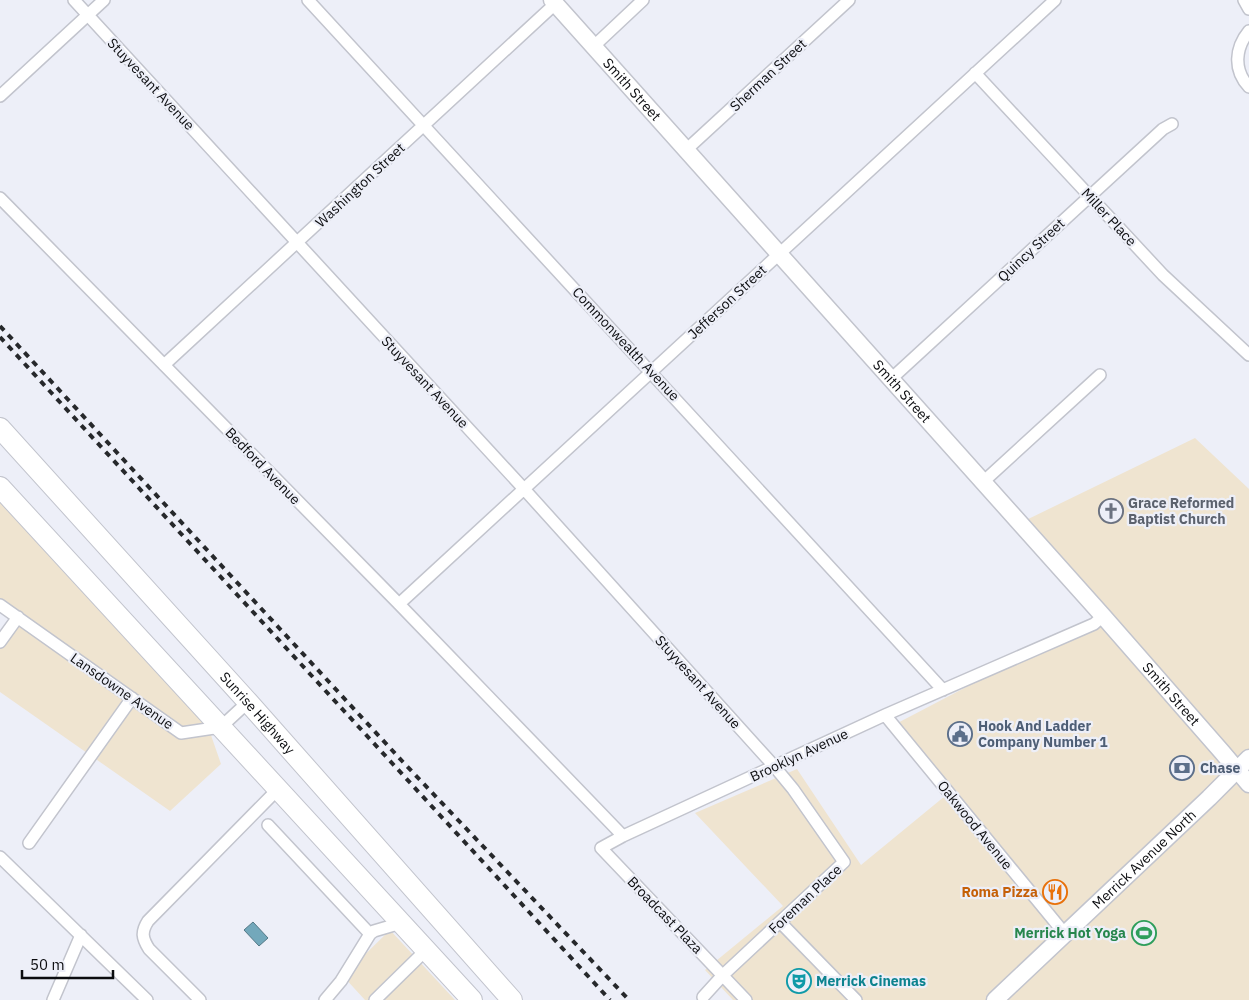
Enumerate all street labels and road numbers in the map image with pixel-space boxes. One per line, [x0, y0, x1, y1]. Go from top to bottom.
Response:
street label: Stuyvesant Avenue [104, 34, 199, 134]
street label: Sherman Street [726, 35, 810, 115]
street label: Smith Street [599, 54, 665, 125]
street label: Washington Street [312, 139, 409, 231]
street label: Miller Place [1078, 184, 1141, 250]
street label: Quincy Street [994, 214, 1068, 286]
street label: Jefferson Street [684, 261, 770, 343]
street label: Commonwealth Avenue [569, 283, 684, 405]
street label: Stuyvesant Avenue [378, 332, 473, 432]
street label: Smith Street [869, 356, 935, 427]
street label: Bedford Avenue [222, 424, 305, 509]
street label: Stuyvesant Avenue [651, 632, 745, 733]
street label: Lansdowne Avenue [67, 649, 177, 733]
street label: Smith Street [1139, 658, 1204, 729]
street label: Sunrise Highway [216, 668, 299, 758]
street label: Brooklyn Avenue [747, 724, 851, 786]
street label: Oakwood Avenue [934, 777, 1017, 873]
street label: Merrick Avenue North [1088, 806, 1200, 913]
street label: Foreman Place [765, 860, 846, 937]
street label: Broadcast Plaza [623, 872, 707, 958]

